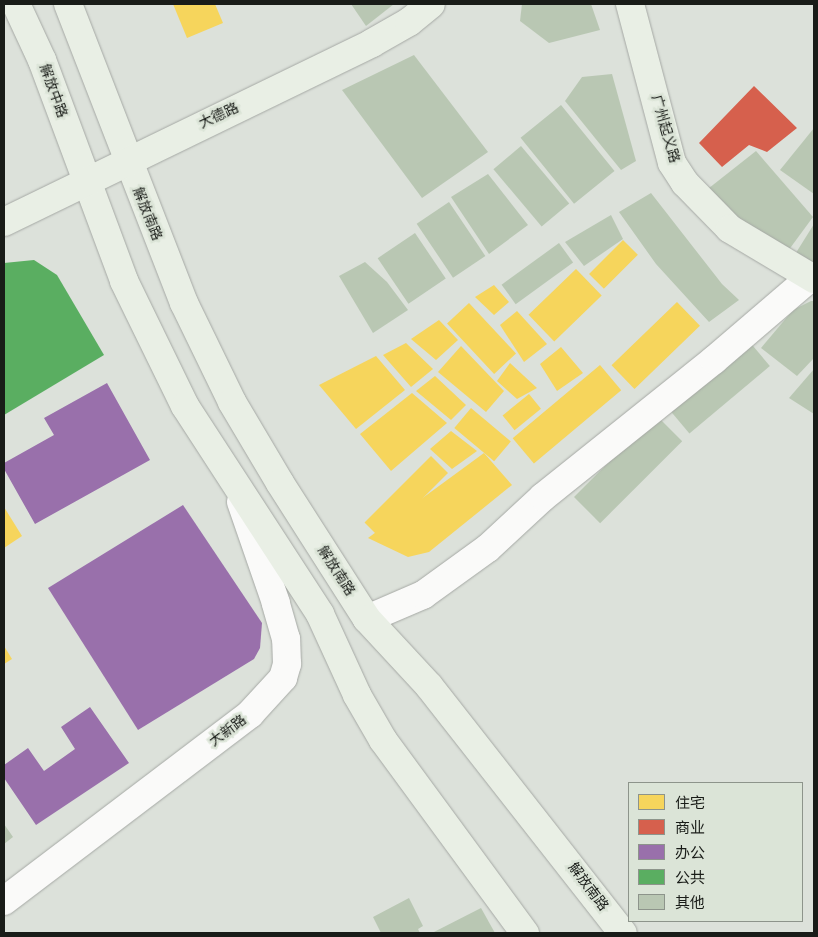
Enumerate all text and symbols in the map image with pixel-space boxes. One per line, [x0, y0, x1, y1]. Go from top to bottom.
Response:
street label: 解放中路 [36, 62, 70, 120]
street label: 广州起义路 [647, 93, 683, 165]
street label: 大德路 [196, 100, 242, 132]
street label: 解放南路 [129, 185, 165, 243]
street label: 解放南路 [314, 543, 358, 599]
street label: 大新路 [206, 712, 250, 750]
legend [628, 782, 803, 922]
text: 住宅 [675, 794, 705, 812]
text: 商业 [675, 819, 705, 837]
text: 办公 [675, 844, 705, 862]
street label: 解放南路 [564, 860, 612, 914]
text: 公共 [675, 869, 705, 887]
text: 其他 [675, 894, 705, 912]

